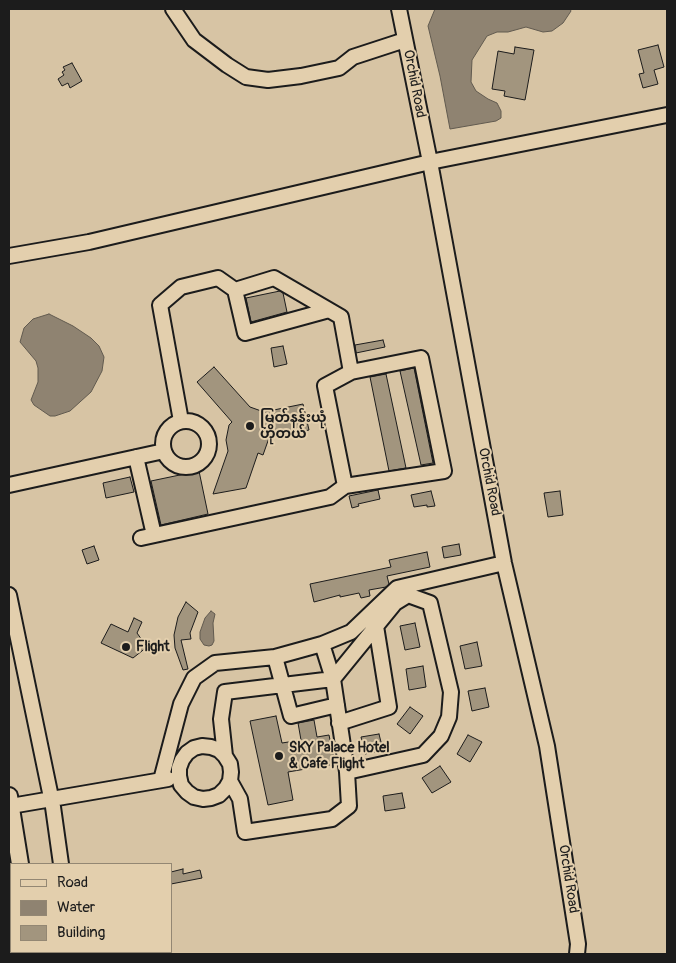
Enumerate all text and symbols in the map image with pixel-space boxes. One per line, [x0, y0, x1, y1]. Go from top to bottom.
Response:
street label: Orchid Road [399, 48, 429, 120]
place label: မြတ်နန်းယုံ ဟိုတယ် [260, 410, 327, 442]
marker: မြတ်နန်းယုံ ဟိုတယ် [244, 420, 256, 432]
street label: Orchid Road [474, 446, 504, 518]
place label: Flight [136, 639, 170, 655]
marker: Flight [120, 641, 132, 653]
place label: SKY Palace Hotel & Cafe Flight [289, 740, 390, 772]
marker: SKY Palace Hotel & Cafe Flight [273, 750, 285, 762]
street label: Orchid Road [554, 844, 582, 914]
legend [10, 863, 172, 953]
text: Road [57, 873, 88, 892]
text: Water [57, 898, 95, 917]
text: Building [57, 923, 105, 942]

